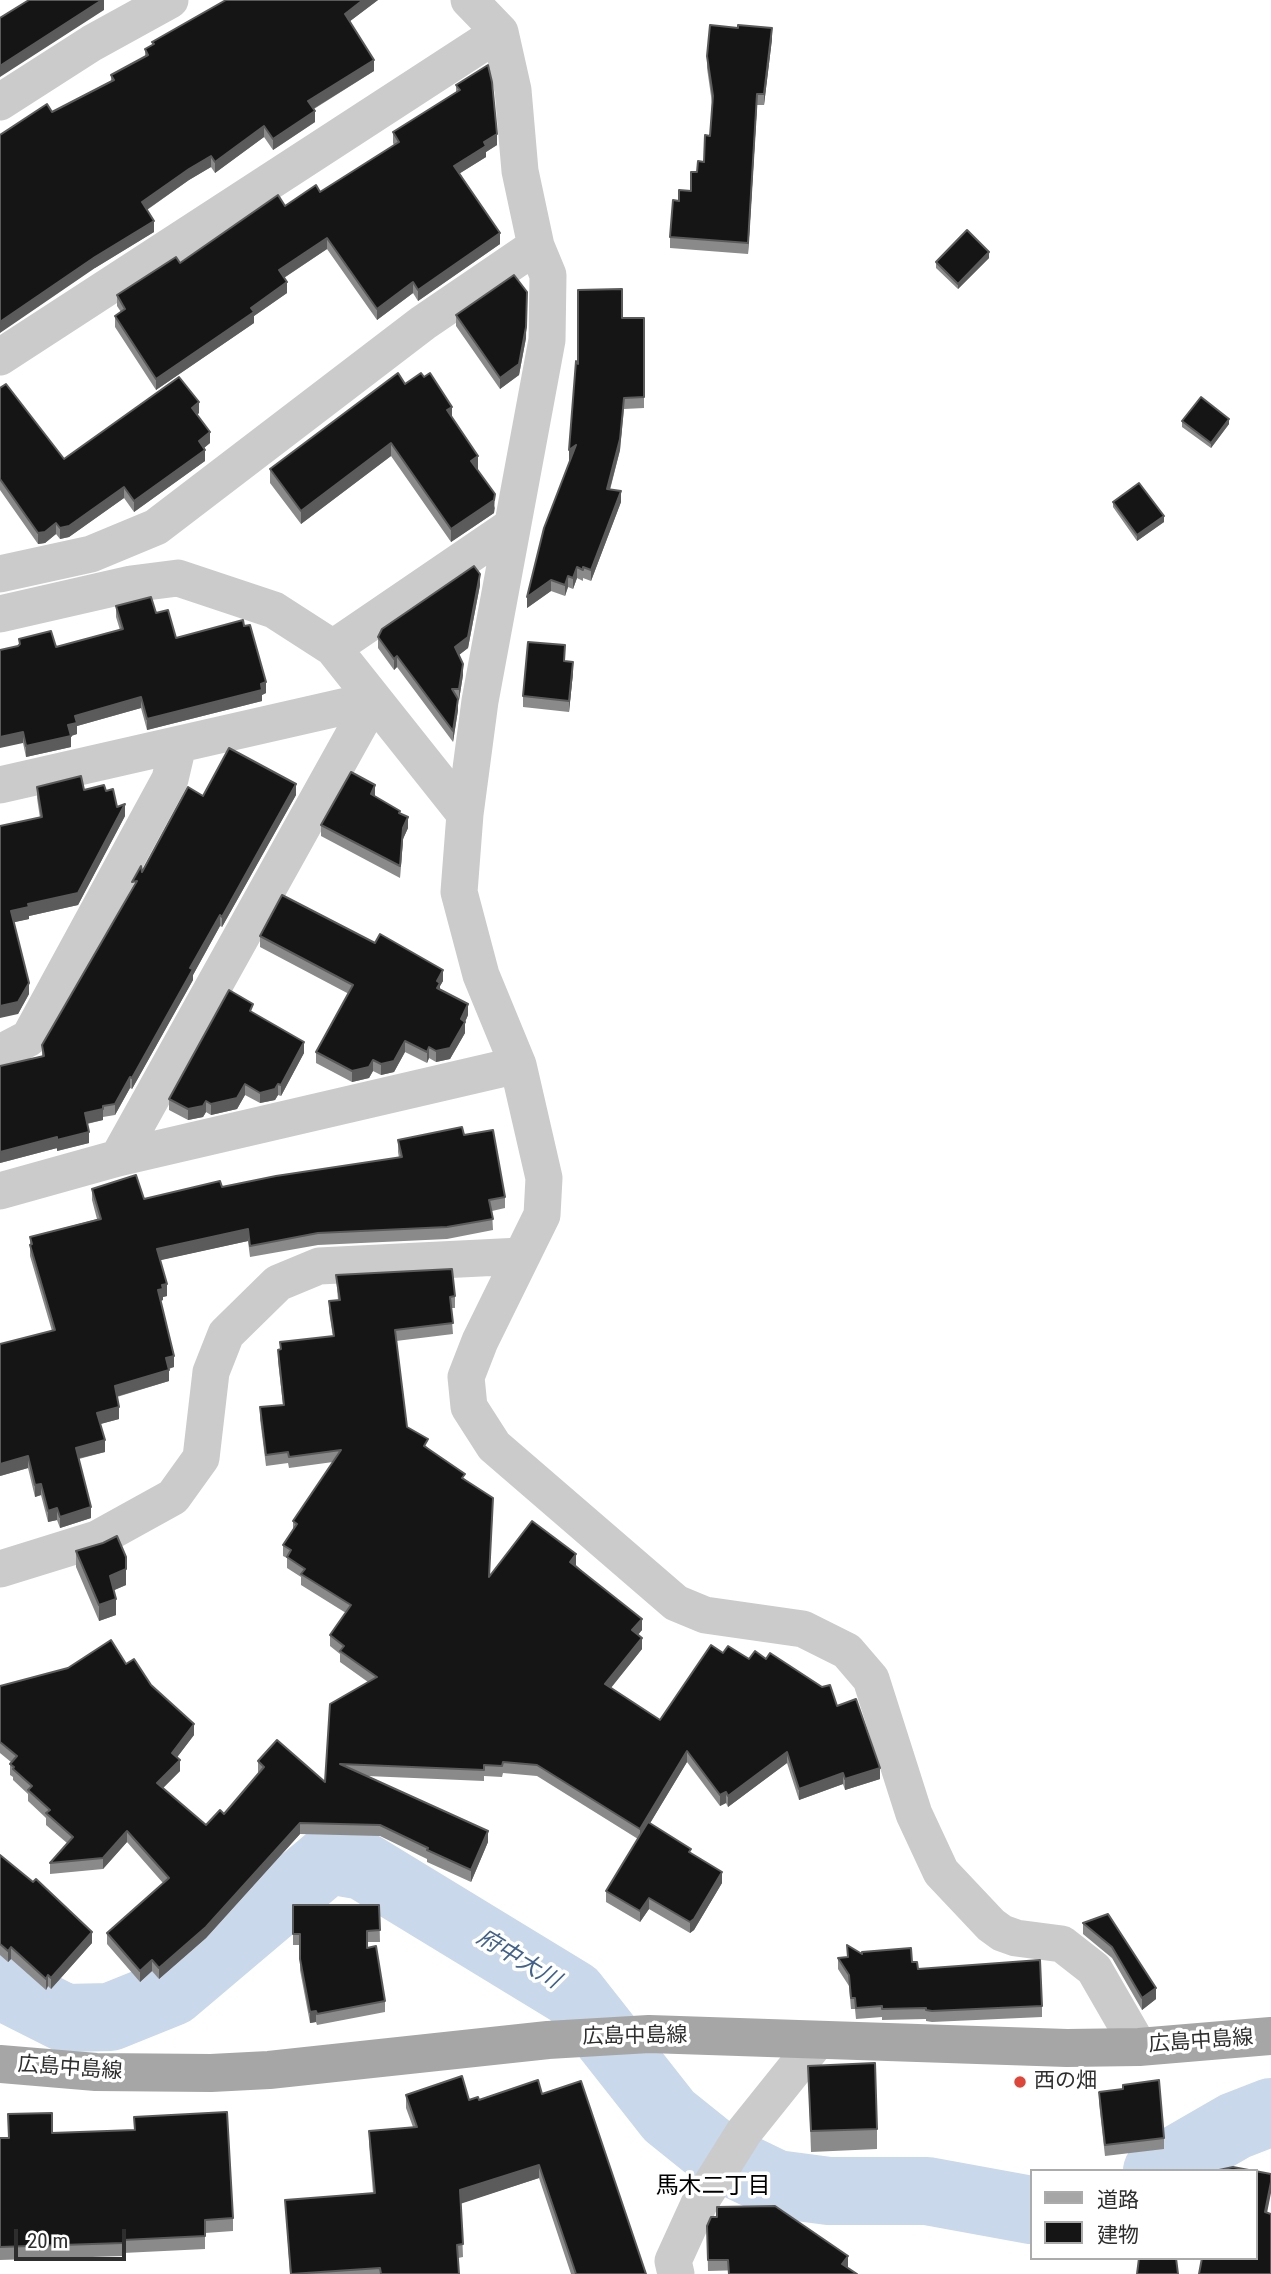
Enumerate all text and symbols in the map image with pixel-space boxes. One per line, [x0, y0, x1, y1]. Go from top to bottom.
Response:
water label: 府中大川 [471, 1924, 565, 1996]
street label: 広島中島線 [582, 2023, 688, 2051]
street label: 広島中島線 [1148, 2026, 1254, 2058]
street label: 広島中島線 [17, 2053, 123, 2085]
place label: 西の畑 [1034, 2069, 1097, 2095]
marker: 西の畑 [1012, 2074, 1028, 2090]
legend [1030, 2169, 1257, 2260]
district label: 馬木二丁目 [656, 2173, 770, 2201]
text: 道路 [1097, 2188, 1139, 2212]
scale bar [18, 2214, 130, 2258]
text: 建物 [1097, 2223, 1139, 2247]
text: 20 m [27, 2229, 68, 2253]

